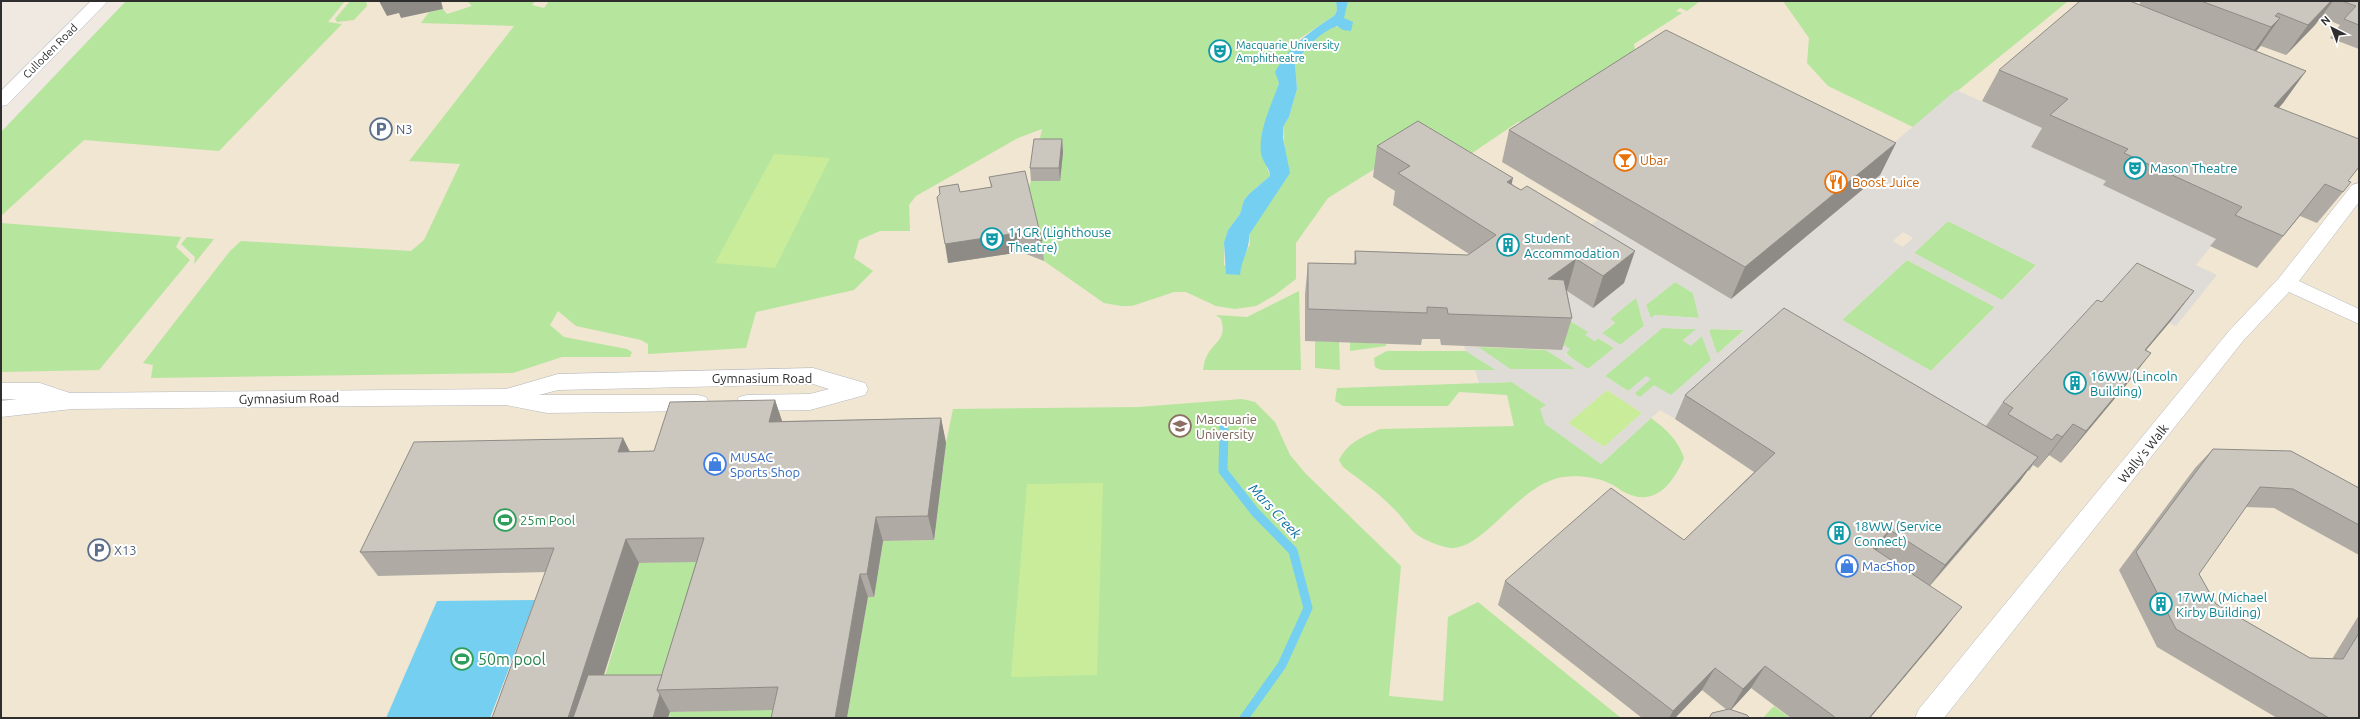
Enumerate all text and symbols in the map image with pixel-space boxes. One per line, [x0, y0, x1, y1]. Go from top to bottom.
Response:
north arrow [2312, 8, 2352, 48]
text: N [2318, 13, 2332, 28]
street label: Culloden Road [20, 21, 80, 81]
theatre icon: Macquarie University Amphitheatre [1207, 38, 1233, 64]
place label: Macquarie University Amphitheatre [1236, 39, 1340, 64]
parking icon: N3 [368, 116, 394, 142]
place label: N3 [396, 122, 413, 136]
bar icon: Ubar [1612, 147, 1638, 173]
place label: Ubar [1640, 153, 1668, 167]
theatre icon: Mason Theatre [2122, 155, 2148, 181]
place label: Mason Theatre [2150, 161, 2237, 175]
restaurant icon: Boost Juice [1823, 169, 1849, 195]
place label: Boost Juice [1852, 175, 1919, 189]
place label: 11GR (Lighthouse Theatre) [1008, 225, 1112, 255]
theatre icon: 11GR (Lighthouse Theatre) [979, 226, 1005, 252]
place label: Student Accommodation [1524, 231, 1620, 260]
building icon: Student Accommodation [1495, 232, 1521, 258]
place label: 16WW (Lincoln Building) [2090, 369, 2178, 399]
building icon: 16WW (Lincoln Building) [2062, 370, 2088, 396]
street label: Gymnasium Road [712, 371, 812, 385]
street label: Gymnasium Road [239, 390, 339, 406]
place label: Macquarie University [1196, 412, 1257, 441]
school or university icon: Macquarie University [1167, 413, 1193, 439]
street label: Wally's Walk [2115, 420, 2171, 485]
place label: MUSAC Sports Shop [730, 450, 800, 479]
shop icon: MUSAC Sports Shop [702, 451, 728, 477]
water label: Mars Creek [1246, 480, 1305, 542]
sports icon: 25m Pool [492, 507, 518, 533]
place label: 25m Pool [520, 513, 576, 527]
place label: 18WW (Service Connect) [1854, 519, 1942, 549]
building icon: 18WW (Service Connect) [1826, 520, 1852, 546]
parking icon: X13 [86, 537, 112, 563]
place label: X13 [114, 543, 137, 557]
shop icon: MacShop [1834, 553, 1860, 579]
place label: MacShop [1862, 559, 1915, 573]
place label: 17WW (Michael Kirby Building) [2176, 590, 2268, 620]
building icon: 17WW (Michael Kirby Building) [2148, 591, 2174, 617]
sports icon: 50m pool [449, 646, 475, 672]
place label: 50m pool [478, 650, 546, 668]

